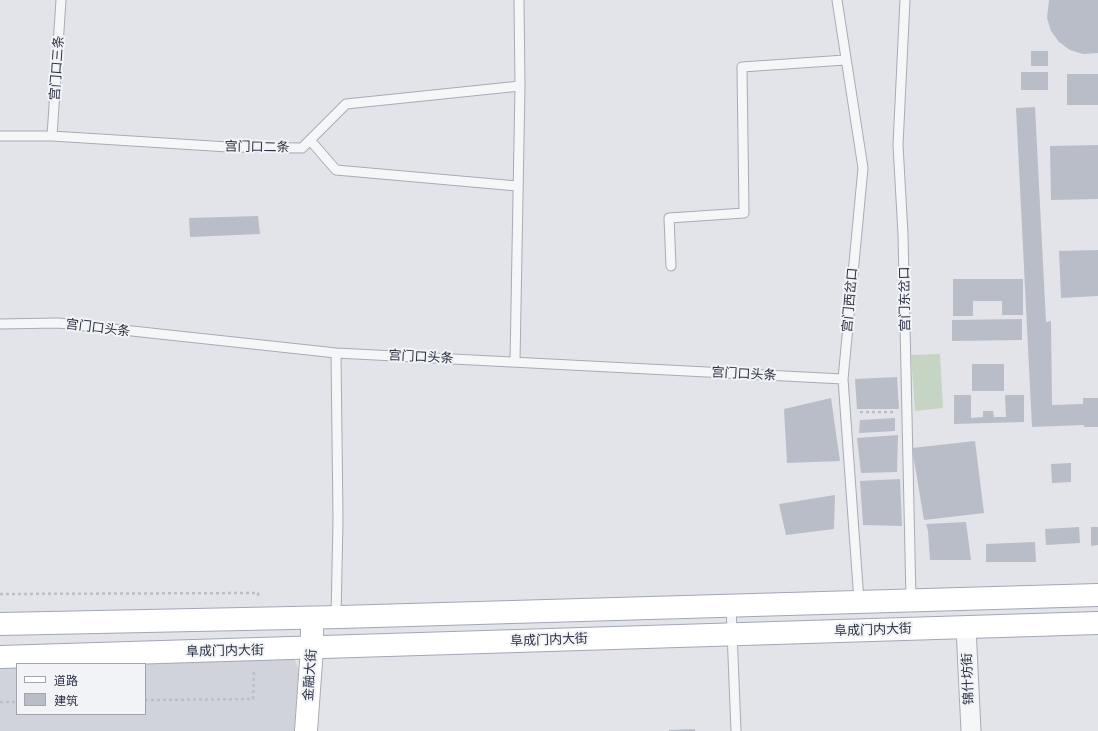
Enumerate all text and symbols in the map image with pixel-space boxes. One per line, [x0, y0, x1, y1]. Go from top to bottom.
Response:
street label: 宫门口三条 [47, 35, 67, 101]
street label: 宫门口二条 [224, 139, 290, 155]
street label: 宫门东岔口 [897, 266, 913, 332]
street label: 宫门西岔口 [839, 267, 861, 333]
street label: 宫门口头条 [65, 316, 131, 340]
street label: 宫门口头条 [388, 348, 454, 366]
street label: 宫门口头条 [711, 365, 777, 383]
street label: 阜成门内大街 [834, 621, 912, 639]
street label: 阜成门内大街 [510, 631, 588, 649]
street label: 阜成门内大街 [186, 643, 264, 659]
street label: 金融大街 [300, 649, 320, 701]
street label: 锦什坊街 [959, 653, 977, 705]
legend [16, 663, 146, 715]
text: 道路 [54, 674, 78, 688]
text: 建筑 [54, 694, 78, 708]

